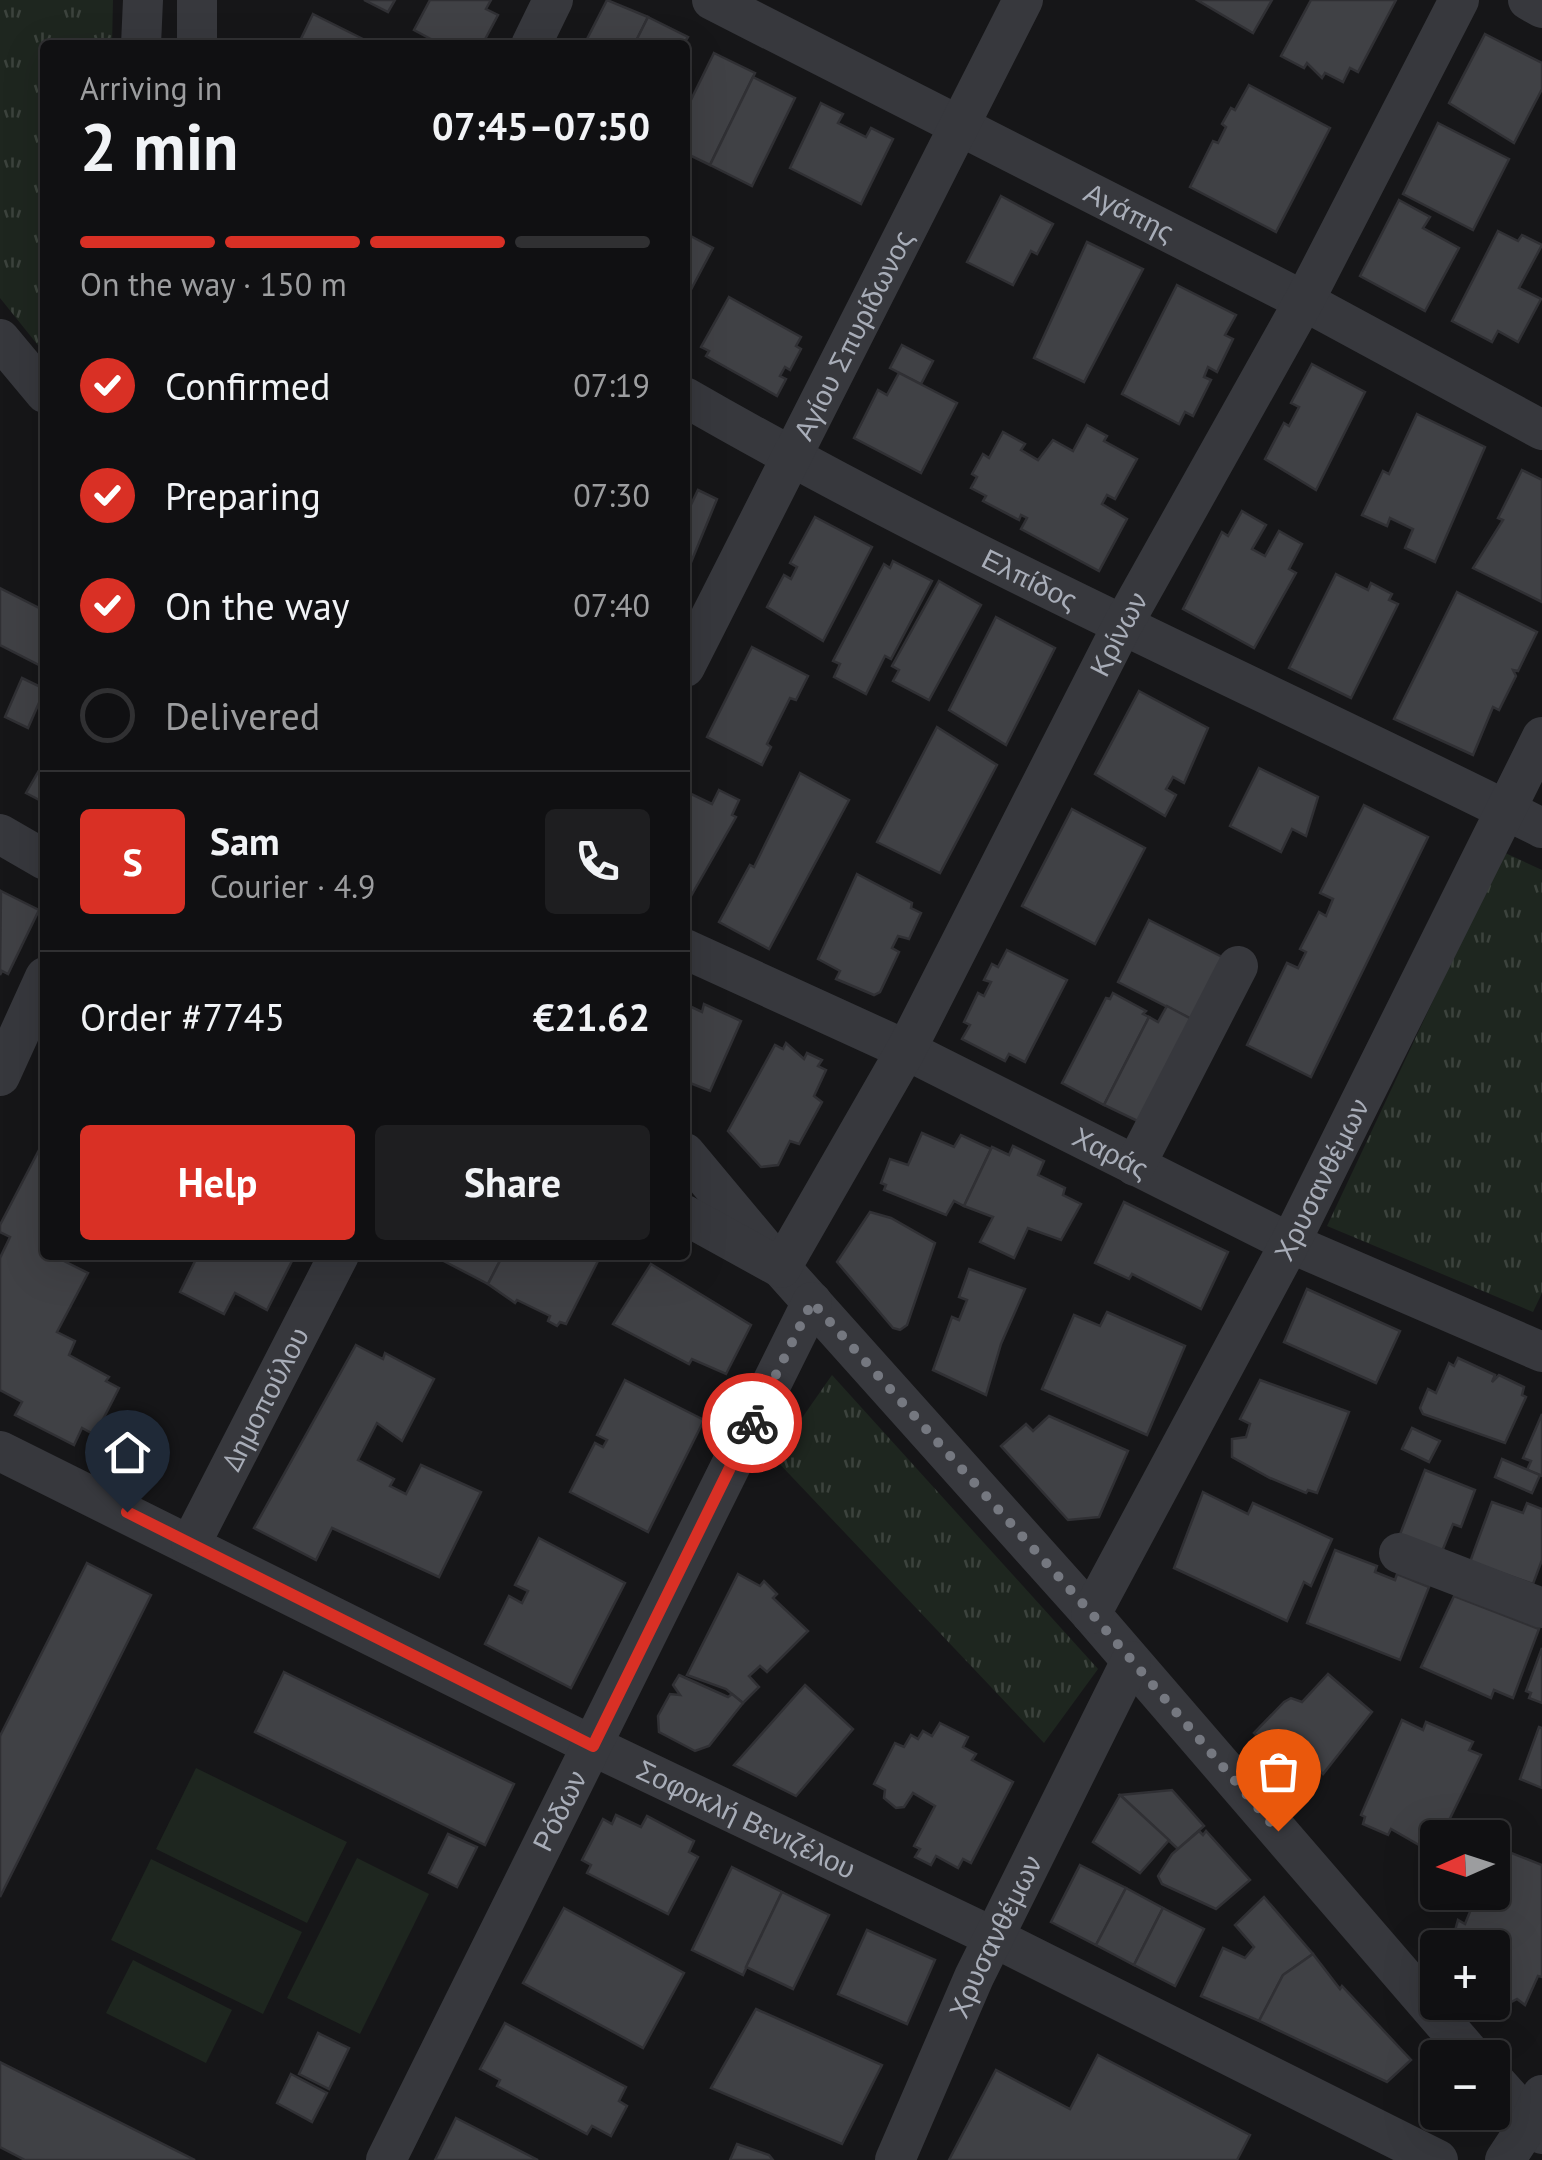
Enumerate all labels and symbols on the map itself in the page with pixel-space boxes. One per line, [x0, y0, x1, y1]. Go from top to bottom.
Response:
street label: Αγάπης [1078, 173, 1181, 250]
street label: Αγίου Σπυρίδωνος [784, 224, 921, 446]
street label: Ελπίδος [976, 540, 1084, 618]
street label: Κρίνων [1080, 585, 1156, 682]
street label: Χρυσανθέμων [1265, 1092, 1377, 1267]
street label: Χαράς [1067, 1118, 1155, 1187]
street label: Δημοπούλου [212, 1321, 317, 1477]
courier [702, 1373, 802, 1473]
pin [85, 1410, 170, 1513]
pin [1236, 1729, 1321, 1832]
street label: Σοφοκλή Βενιζέλου [631, 1751, 862, 1887]
street label: Ρόδων [523, 1764, 595, 1857]
north arrow [1420, 1820, 1510, 1910]
street label: Χρυσανθέμων [940, 1848, 1050, 2023]

